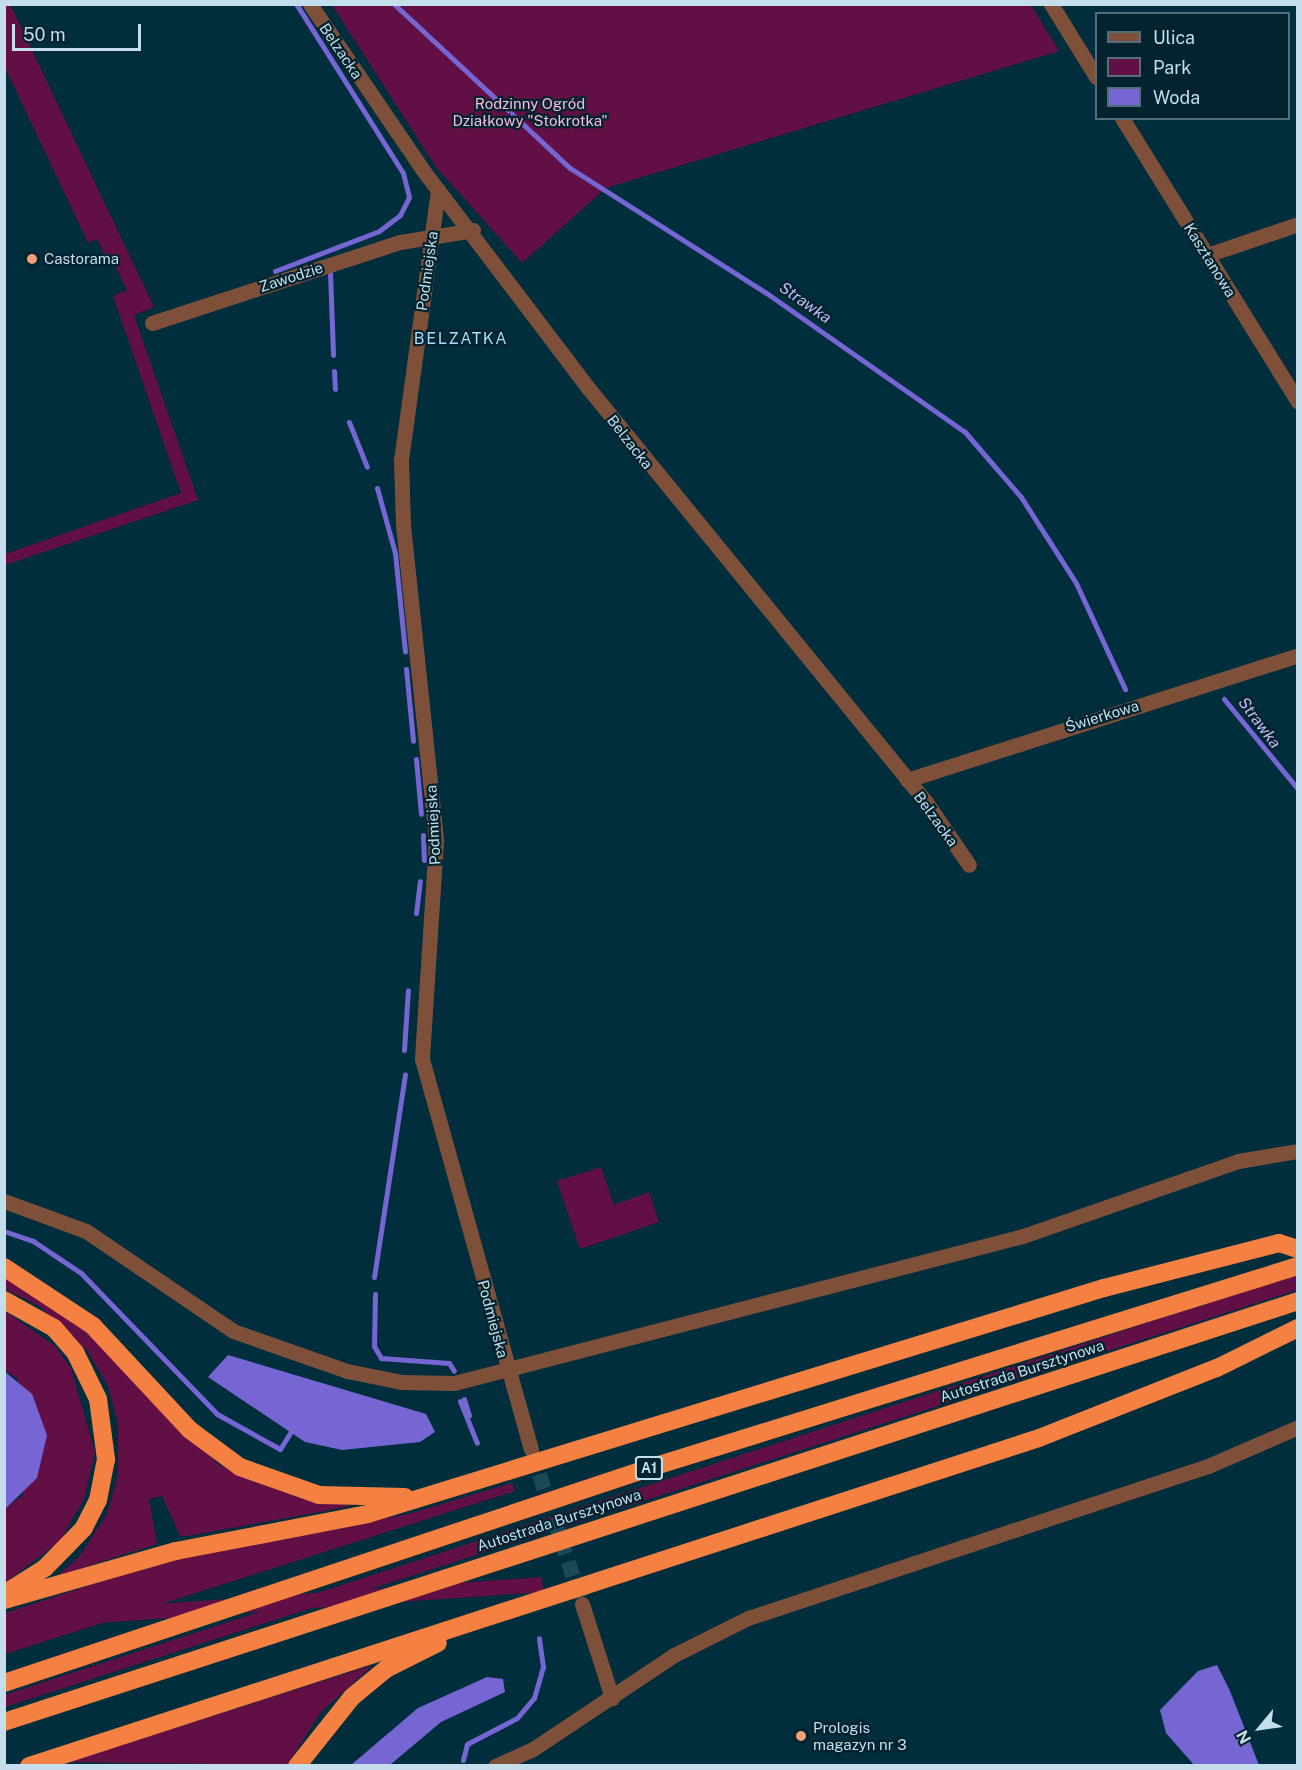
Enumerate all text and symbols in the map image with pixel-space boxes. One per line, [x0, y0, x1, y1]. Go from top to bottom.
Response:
scale bar [15, 12, 144, 50]
legend [1095, 12, 1290, 120]
street label: Belzacka [316, 20, 366, 82]
text: 50 m [23, 24, 66, 45]
text: Ulica [1153, 27, 1195, 48]
text: Park [1153, 57, 1191, 78]
text: Woda [1153, 87, 1200, 108]
park label: Rodzinny Ogród Działkowy "Stokrotka" [452, 94, 608, 129]
street label: Kasztanowa [1180, 220, 1240, 300]
street label: Podmiejska [413, 230, 441, 312]
place label: Castorama [44, 250, 119, 268]
marker: Castorama [25, 252, 39, 266]
street label: Zawodzie [257, 258, 325, 296]
water label: Strawka [775, 278, 835, 328]
district label: BELZATKA [414, 329, 508, 349]
street label: Belzacka [603, 411, 657, 473]
water label: Strawka [1234, 694, 1284, 752]
street label: Świerkowa [1063, 696, 1141, 736]
street label: Podmiejska [422, 784, 444, 866]
street label: Belzacka [910, 788, 962, 850]
street label: Podmiejska [474, 1278, 512, 1360]
street label: Autostrada Bursztynowa [938, 1336, 1106, 1406]
road number: A1 [634, 1457, 664, 1479]
street label: Autostrada Bursztynowa [475, 1485, 643, 1555]
north arrow [1230, 1698, 1290, 1758]
place label: Prologis magazyn nr 3 [813, 1718, 907, 1753]
text: N [1232, 1727, 1255, 1747]
marker: Prologis magazyn nr 3 [794, 1729, 808, 1743]

